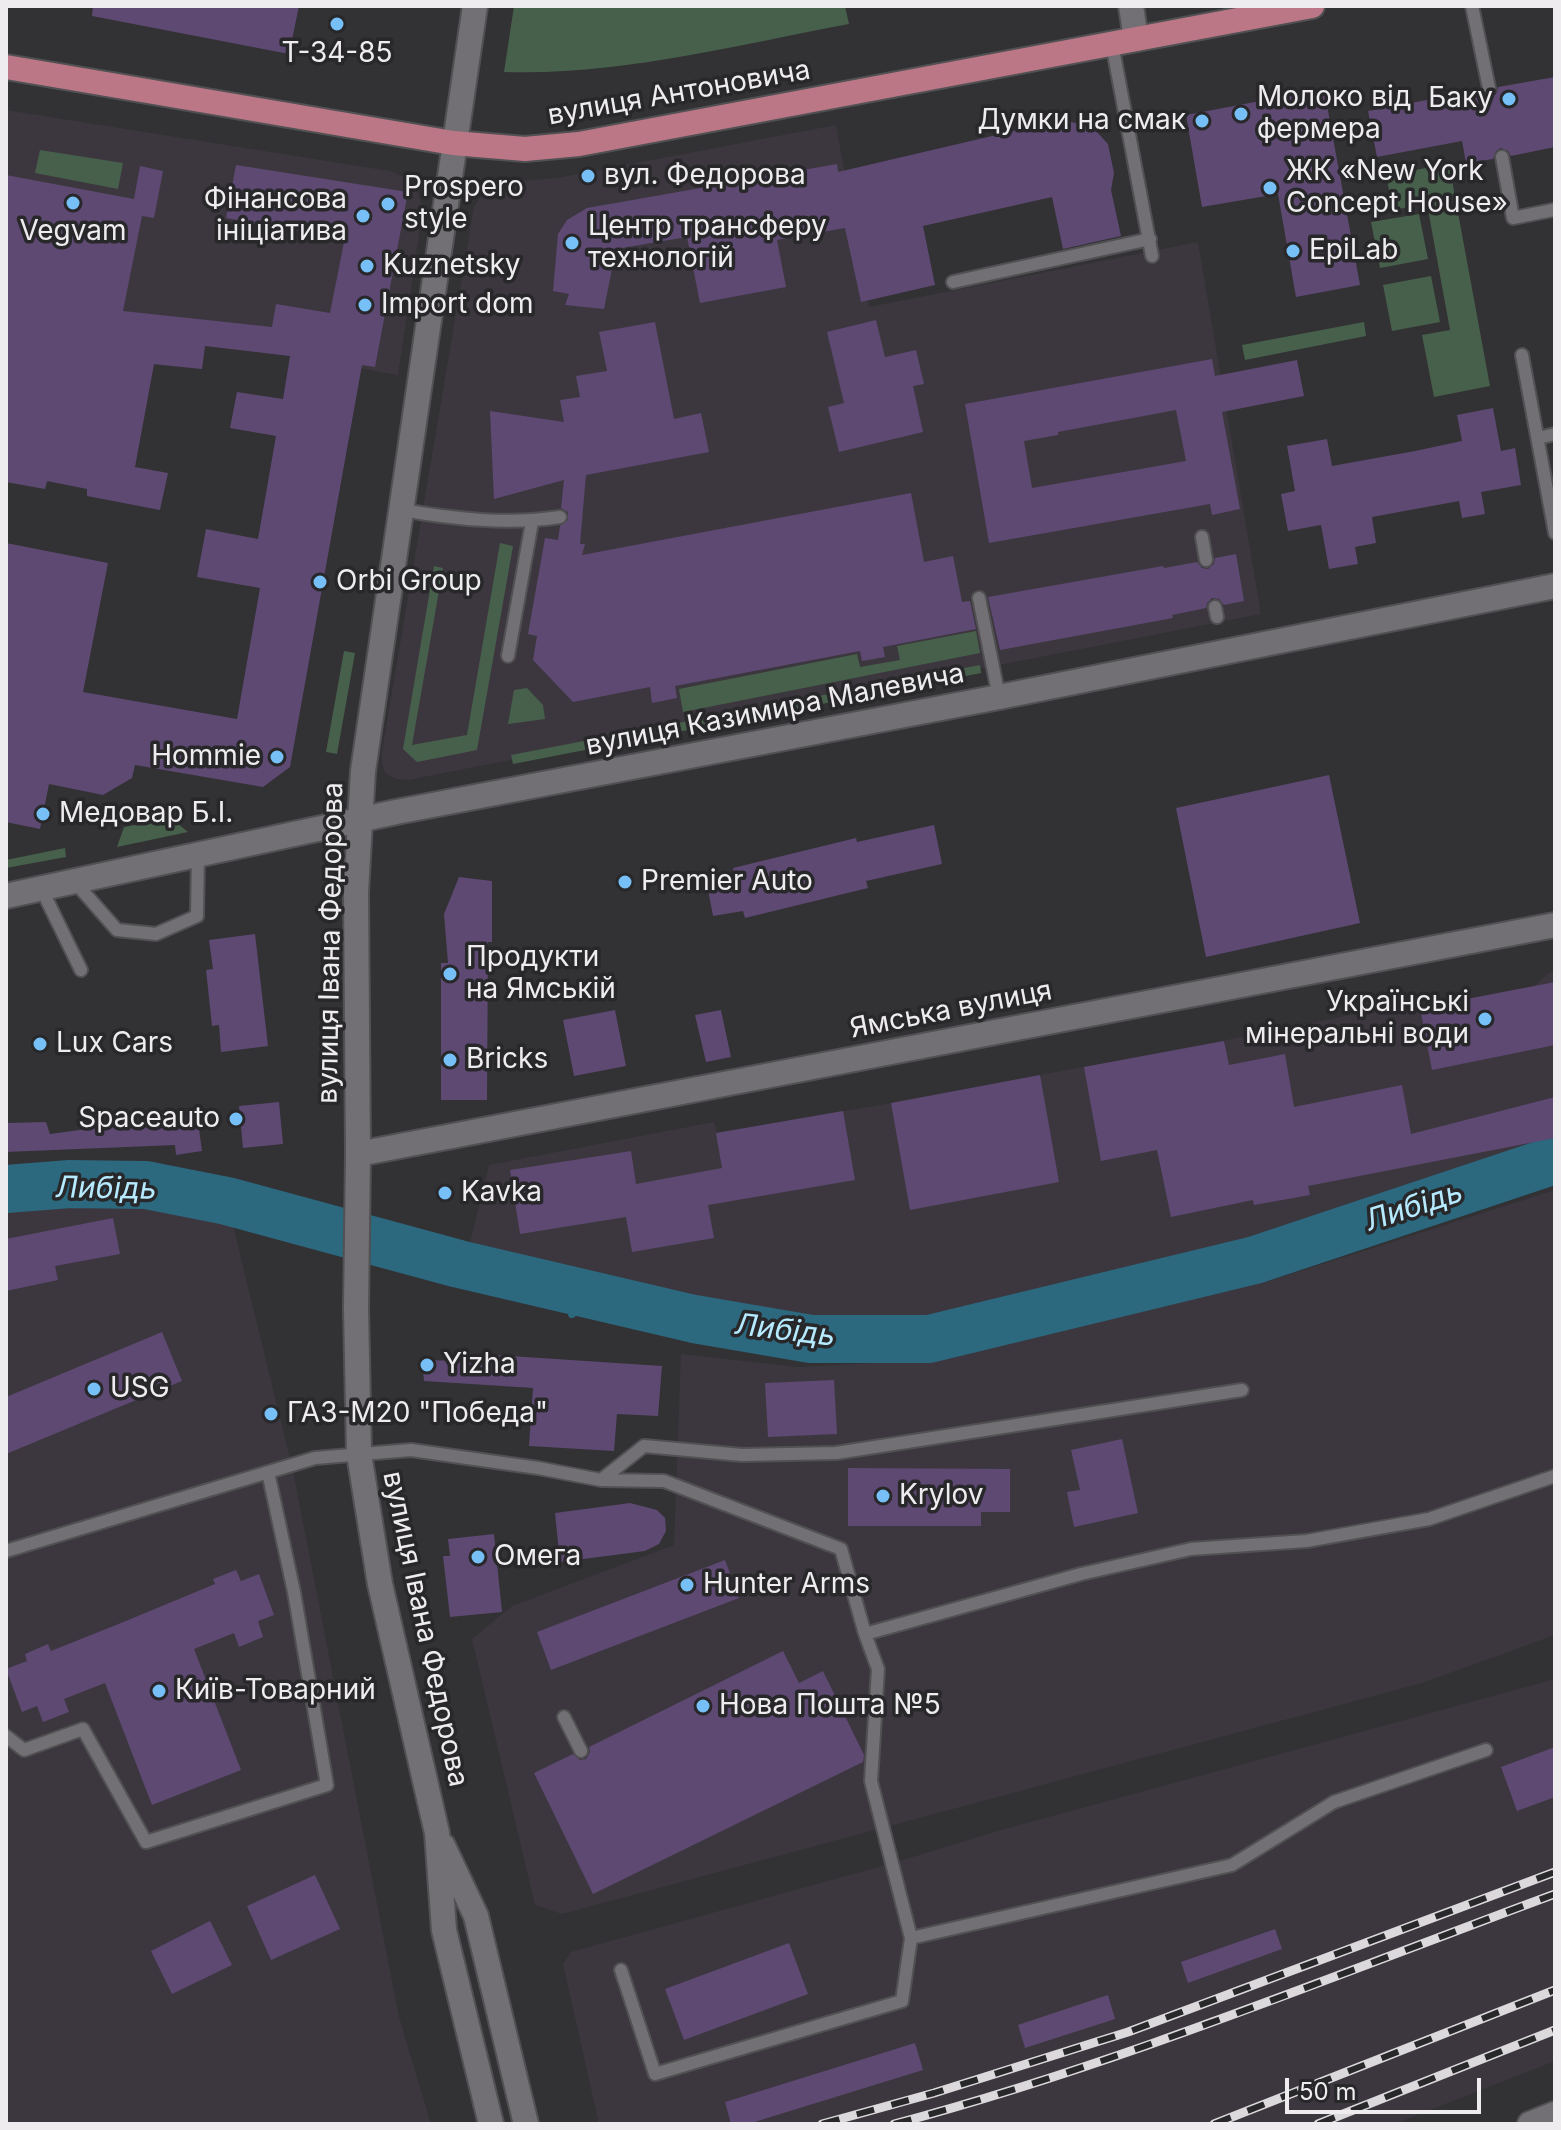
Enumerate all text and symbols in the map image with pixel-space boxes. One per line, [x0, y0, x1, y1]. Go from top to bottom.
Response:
marker: Т-34-85 [328, 15, 346, 33]
place label: Т-34-85 [281, 37, 393, 71]
street label: вулиця Антоновича [545, 53, 813, 133]
place label: Молоко від фермера [1257, 81, 1411, 147]
place label: Баку [1428, 82, 1493, 116]
marker: Баку [1500, 90, 1518, 108]
place label: Думки на смак [978, 104, 1186, 138]
marker: Молоко від фермера [1232, 105, 1250, 123]
marker: Думки на смак [1193, 112, 1211, 130]
place label: ЖК «New York Concept House» [1286, 155, 1508, 221]
place label: вул. Федорова [604, 159, 806, 193]
marker: вул. Федорова [579, 167, 597, 185]
place label: Prospero style [404, 171, 524, 237]
marker: ЖК «New York Concept House» [1261, 179, 1279, 197]
place label: Фінансова ініціатива [204, 183, 347, 249]
marker: Vegvam [64, 194, 82, 212]
marker: Prospero style [379, 195, 397, 213]
marker: Фінансова ініціатива [354, 207, 372, 225]
place label: Центр трансферу технологій [588, 210, 827, 276]
place label: Vegvam [19, 215, 127, 249]
marker: Центр трансферу технологій [563, 234, 581, 252]
place label: EpiLab [1309, 234, 1398, 268]
marker: EpiLab [1284, 242, 1302, 260]
place label: Kuznetsky [383, 249, 521, 283]
marker: Kuznetsky [358, 257, 376, 275]
place label: Import dom [381, 288, 533, 322]
marker: Import dom [356, 296, 374, 314]
place label: Orbi Group [336, 565, 482, 599]
marker: Orbi Group [311, 573, 329, 591]
street label: вулиця Казимира Малевича [583, 657, 967, 763]
place label: Hommie [151, 740, 261, 774]
marker: Hommie [268, 748, 286, 766]
street label: вулиця Івана Федорова [311, 782, 351, 1104]
place label: Медовар Б.І. [59, 797, 233, 831]
marker: Медовар Б.І. [34, 805, 52, 823]
place label: Premier Auto [641, 865, 813, 899]
marker: Premier Auto [616, 873, 634, 891]
place label: Продукти на Ямській [466, 941, 616, 1007]
marker: Продукти на Ямській [441, 965, 459, 983]
street label: Ямська вулиця [847, 974, 1055, 1046]
place label: Українські мінеральні води [1245, 986, 1469, 1052]
marker: Українські мінеральні води [1476, 1010, 1494, 1028]
place label: Lux Cars [56, 1027, 173, 1061]
marker: Lux Cars [31, 1035, 49, 1053]
place label: Bricks [466, 1043, 548, 1077]
marker: Bricks [441, 1051, 459, 1069]
place label: Spaceauto [78, 1102, 220, 1136]
marker: Spaceauto [227, 1110, 245, 1128]
water label: Либідь [55, 1170, 157, 1208]
water label: Либідь [1360, 1174, 1468, 1240]
place label: Kavka [461, 1176, 542, 1210]
marker: Kavka [436, 1184, 454, 1202]
water label: Либідь [733, 1307, 837, 1355]
place label: Yizha [443, 1348, 516, 1382]
marker: Yizha [418, 1356, 436, 1374]
place label: USG [110, 1372, 170, 1406]
marker: USG [85, 1380, 103, 1398]
place label: ГАЗ-М20 "Победа" [287, 1397, 548, 1431]
marker: ГАЗ-М20 "Победа" [262, 1405, 280, 1423]
street label: вулиця Івана Федорова [375, 1468, 475, 1790]
place label: Krylov [899, 1479, 983, 1513]
marker: Krylov [874, 1487, 892, 1505]
place label: Омега [494, 1540, 581, 1574]
marker: Омега [469, 1548, 487, 1566]
place label: Hunter Arms [703, 1568, 870, 1602]
marker: Hunter Arms [678, 1576, 696, 1594]
place label: Київ-Товарний [175, 1674, 376, 1708]
marker: Київ-Товарний [150, 1682, 168, 1700]
place label: Нова Пошта №5 [719, 1689, 941, 1723]
marker: Нова Пошта №5 [694, 1697, 712, 1715]
scale bar [1289, 2062, 1485, 2112]
text: 50 m [1299, 2077, 1357, 2106]

